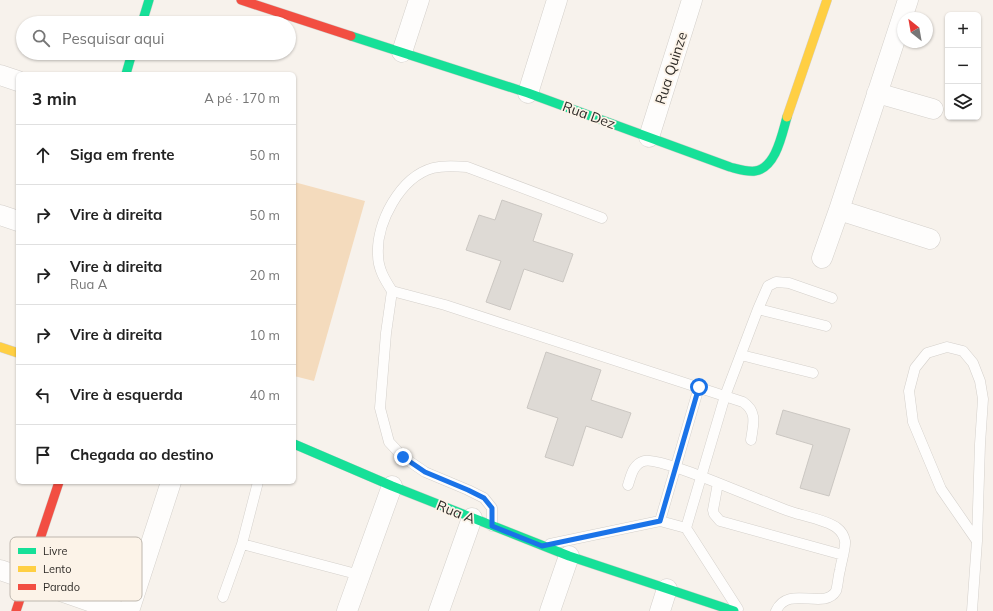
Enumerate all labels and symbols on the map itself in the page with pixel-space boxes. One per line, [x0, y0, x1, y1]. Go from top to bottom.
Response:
north arrow [897, 12, 933, 48]
street label: Rua Quinze [651, 30, 691, 106]
street label: Rua Dez [560, 97, 618, 133]
route start [690, 378, 708, 396]
route end [394, 448, 412, 466]
street label: Rua A [434, 496, 479, 528]
legend [10, 537, 142, 601]
text: Livre [43, 544, 67, 558]
text: Lento [43, 562, 71, 576]
text: Parado [43, 580, 80, 594]

